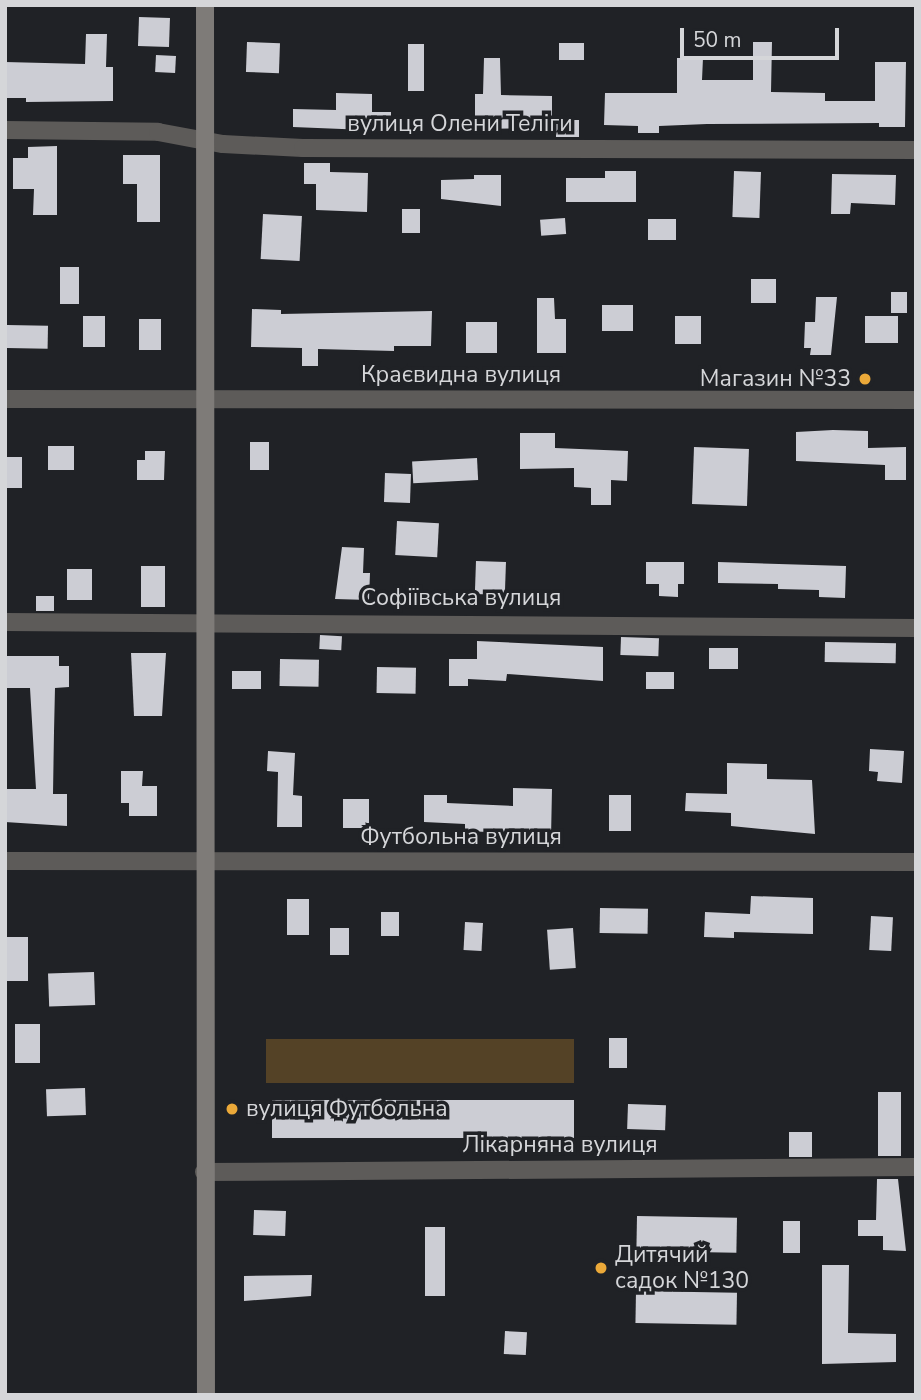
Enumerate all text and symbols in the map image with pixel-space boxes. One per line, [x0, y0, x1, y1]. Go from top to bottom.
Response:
scale bar [683, 14, 842, 58]
text: 50 m [693, 26, 742, 54]
street label: вулиця Олени Теліги [347, 110, 573, 138]
street label: Краєвидна вулиця [361, 361, 561, 389]
place label: Магазин №33 [700, 365, 851, 393]
marker: Магазин №33 [857, 371, 873, 387]
street label: Софіївська вулиця [361, 584, 561, 612]
street label: Футбольна вулиця [360, 823, 562, 851]
place label: вулиця Футбольна [246, 1095, 448, 1123]
marker: вулиця Футбольна [224, 1101, 240, 1117]
street label: Лікарняна вулиця [462, 1131, 658, 1159]
place label: Дитячий садок №130 [615, 1241, 749, 1295]
marker: Дитячий садок №130 [593, 1260, 609, 1276]

